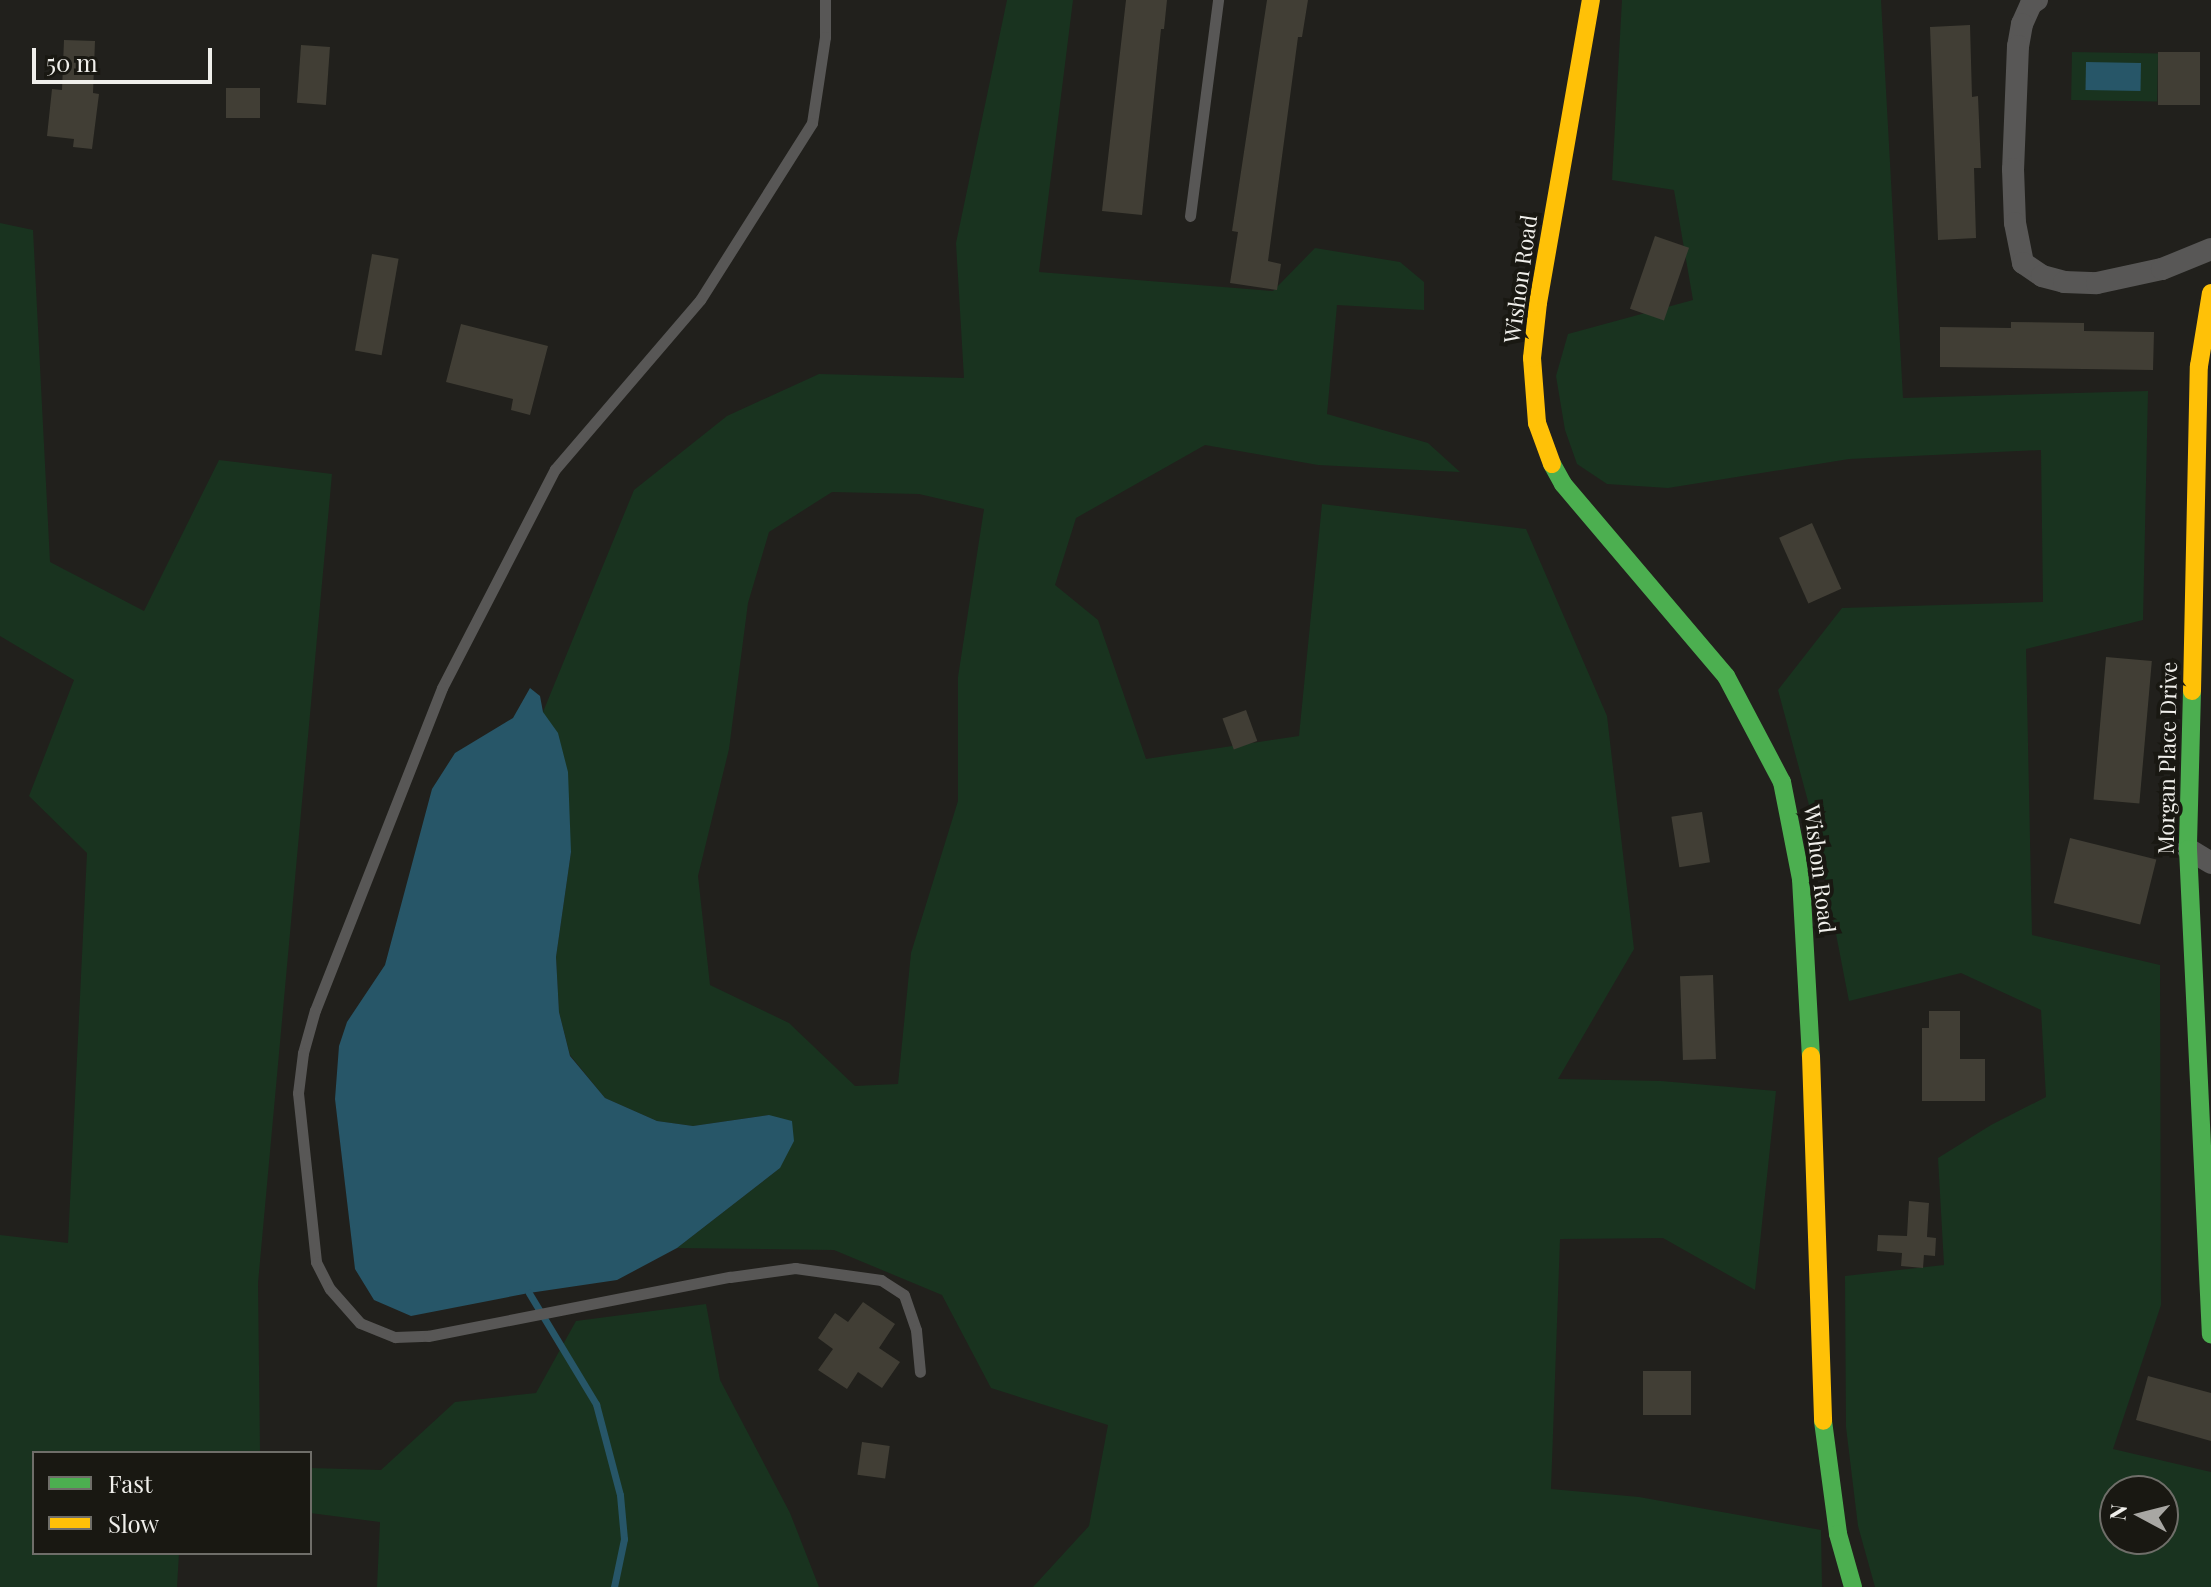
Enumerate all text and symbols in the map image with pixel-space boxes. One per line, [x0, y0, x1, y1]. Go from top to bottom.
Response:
scale bar [36, 32, 216, 82]
text: 50 m [46, 46, 98, 78]
street label: Wishon Road [1498, 213, 1542, 345]
street label: Morgan Place Drive [2152, 661, 2182, 855]
street label: Wishon Road [1799, 803, 1841, 935]
legend [32, 1451, 312, 1555]
text: Fast [108, 1467, 153, 1499]
north arrow [2099, 1475, 2179, 1555]
text: N [2101, 1503, 2133, 1522]
text: Slow [108, 1507, 159, 1539]

